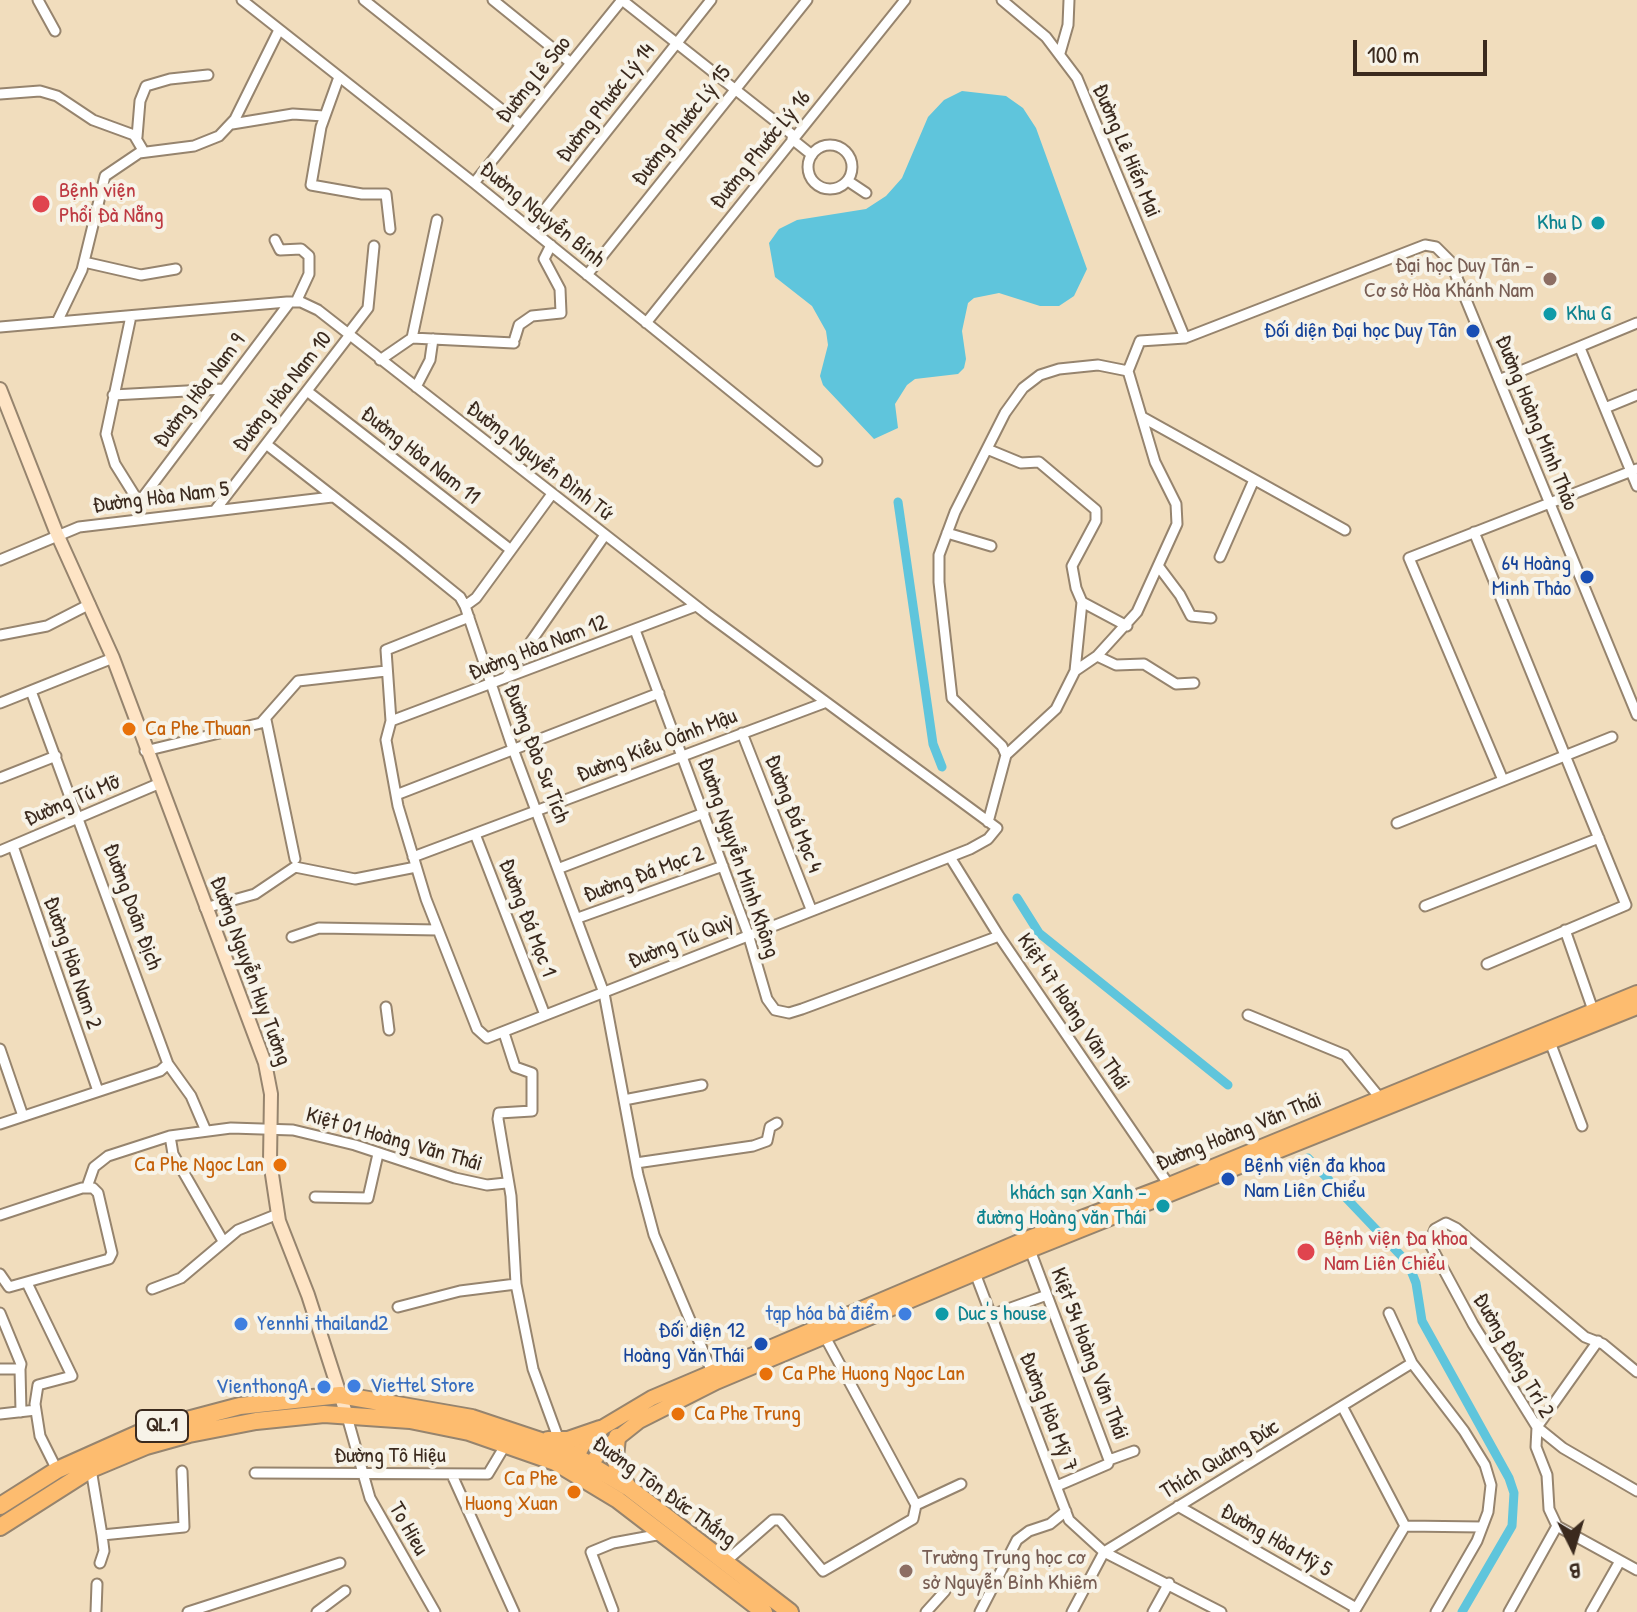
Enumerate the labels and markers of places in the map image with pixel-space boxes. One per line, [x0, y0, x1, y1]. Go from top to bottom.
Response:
place label: Bệnh viện Phổi Đà Nẵng [59, 178, 164, 230]
marker: Bệnh viện Phổi Đà Nẵng [30, 193, 52, 215]
place label: Khu D [1537, 210, 1582, 236]
marker: Khu D [1589, 214, 1607, 232]
place label: Đại học Duy Tân - Cơ sở Hòa Khánh Nam [1364, 253, 1534, 304]
marker: Đại học Duy Tân - Cơ sở Hòa Khánh Nam [1541, 270, 1559, 288]
place label: Khu G [1566, 301, 1611, 327]
marker: Khu G [1541, 305, 1559, 323]
place label: Đối diện Đại học Duy Tân [1264, 318, 1457, 344]
marker: Đối diện Đại học Duy Tân [1464, 322, 1482, 340]
place label: 64 Hoàng Minh Thảo [1492, 551, 1571, 602]
marker: 64 Hoàng Minh Thảo [1578, 568, 1596, 586]
place label: Ca Phe Thuan [145, 716, 251, 742]
marker: Ca Phe Thuan [120, 720, 138, 738]
place label: Ca Phe Ngoc Lan [134, 1152, 264, 1178]
place label: Bệnh viện đa khoa Nam Liên Chiểu [1244, 1153, 1385, 1204]
marker: Ca Phe Ngoc Lan [271, 1156, 289, 1174]
marker: Bệnh viện đa khoa Nam Liên Chiểu [1219, 1170, 1237, 1188]
place label: khách sạn Xanh - đường Hoàng văn Thái [977, 1180, 1147, 1232]
marker: khách sạn Xanh - đường Hoàng văn Thái [1154, 1197, 1172, 1215]
place label: Bệnh viện Đa khoa Nam Liên Chiểu [1324, 1226, 1467, 1278]
marker: Bệnh viện Đa khoa Nam Liên Chiểu [1295, 1241, 1317, 1263]
place label: tạp hóa bà điểm [765, 1301, 889, 1327]
place label: Duc's house [958, 1301, 1047, 1327]
marker: tạp hóa bà điểm [896, 1305, 914, 1323]
marker: Duc's house [933, 1305, 951, 1323]
place label: Yennhi thailand2 [257, 1311, 388, 1337]
marker: Yennhi thailand2 [232, 1315, 250, 1333]
place label: Đối diện 12 Hoàng Văn Thái [623, 1318, 745, 1370]
marker: Đối diện 12 Hoàng Văn Thái [752, 1335, 770, 1353]
place label: Ca Phe Huong Ngoc Lan [782, 1361, 965, 1387]
marker: Ca Phe Huong Ngoc Lan [757, 1365, 775, 1383]
place label: Viettel Store [370, 1373, 475, 1399]
place label: VienthongA [216, 1374, 308, 1400]
marker: Viettel Store [345, 1377, 363, 1395]
marker: VienthongA [315, 1378, 333, 1396]
place label: Ca Phe Trung [694, 1401, 801, 1427]
marker: Ca Phe Trung [669, 1405, 687, 1423]
place label: Ca Phe Huong Xuan [465, 1466, 558, 1518]
marker: Ca Phe Huong Xuan [565, 1483, 583, 1501]
place label: Trường Trung học cơ sở Nguyễn Bỉnh Khiêm [922, 1545, 1097, 1596]
marker: Trường Trung học cơ sở Nguyễn Bỉnh Khiêm [897, 1562, 915, 1580]

